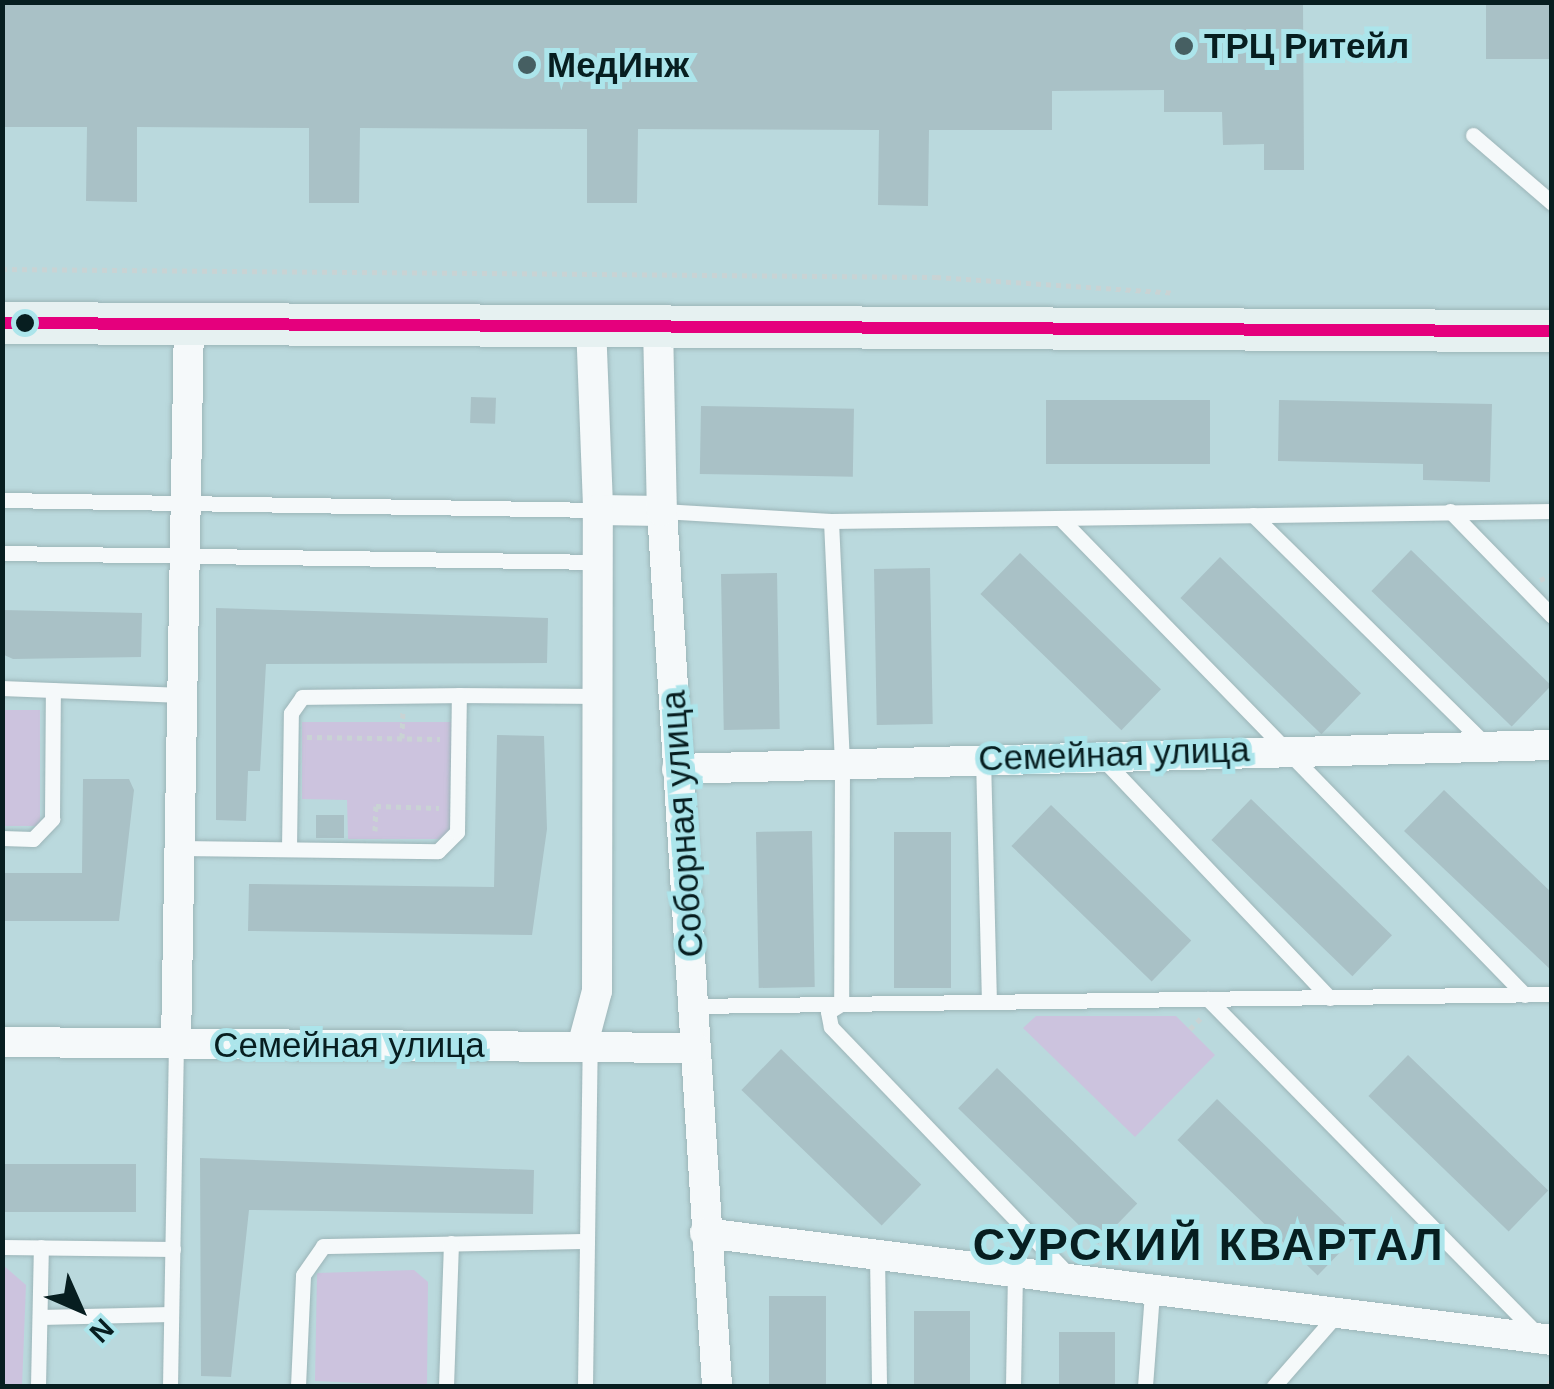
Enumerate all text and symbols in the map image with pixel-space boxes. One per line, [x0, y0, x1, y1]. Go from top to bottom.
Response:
place label: ТРЦ Ритейл [1204, 25, 1409, 67]
marker: ТРЦ Ритейл [1173, 35, 1195, 57]
place label: МедИнж [547, 44, 689, 86]
marker: МедИнж [516, 54, 538, 76]
unlabelled marker [15, 313, 35, 333]
street label: Соборная улица [652, 689, 712, 959]
street label: Семейная улица [978, 728, 1250, 780]
street label: Семейная улица [213, 1024, 485, 1066]
district label: СУРСКИЙ КВАРТАЛ [973, 1218, 1445, 1272]
north arrow [30, 1259, 130, 1359]
text: N [83, 1312, 120, 1349]

